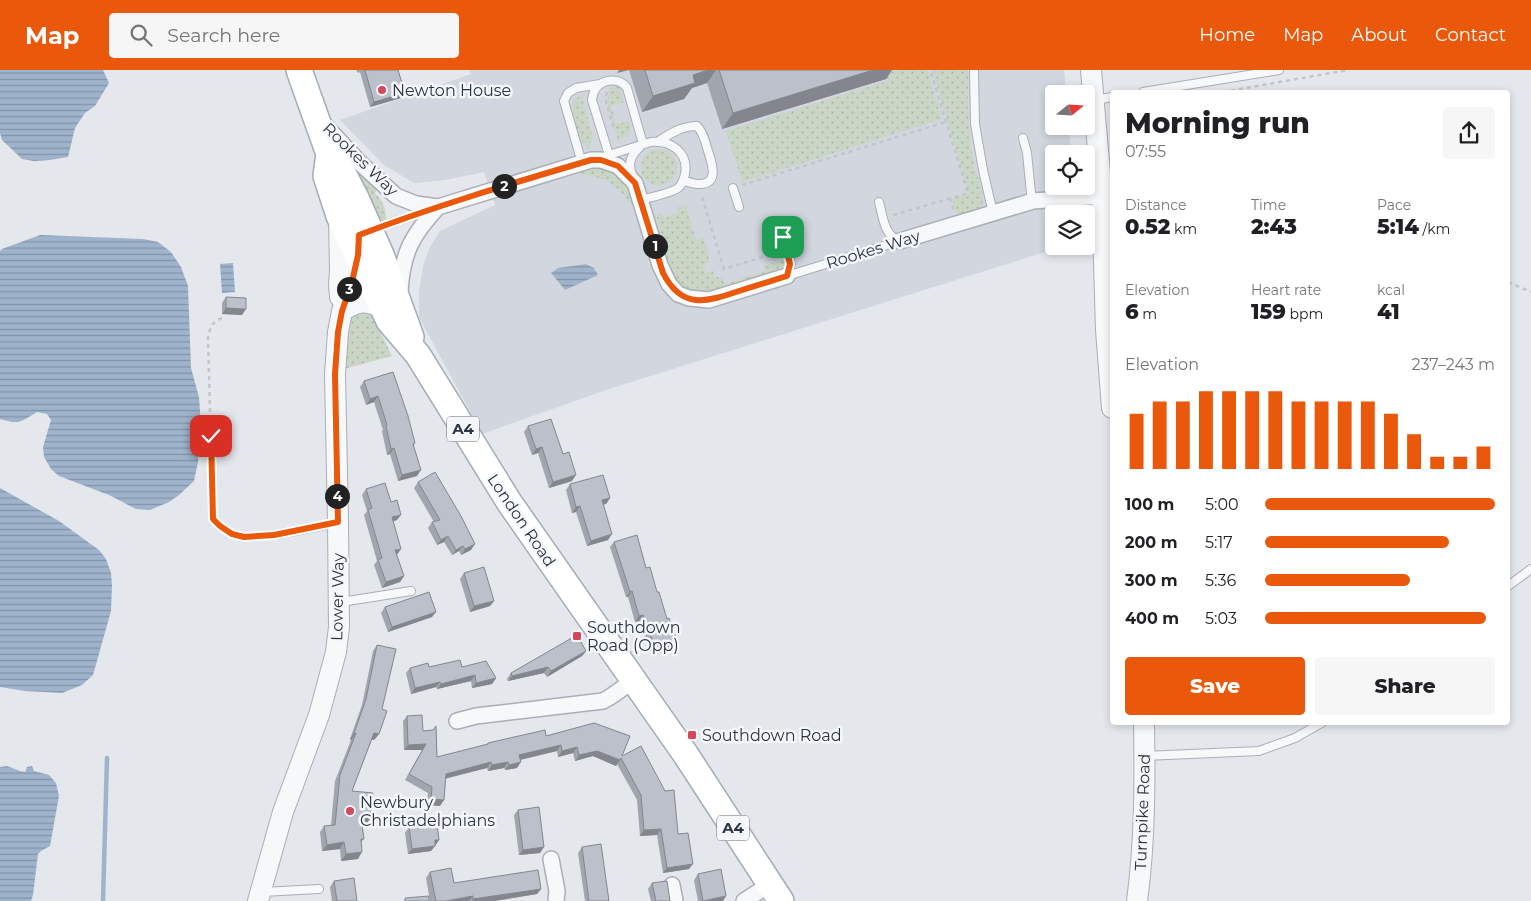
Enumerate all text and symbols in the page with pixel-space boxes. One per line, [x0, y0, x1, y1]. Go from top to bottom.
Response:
search box [109, 13, 459, 58]
text: Map [25, 21, 79, 50]
icon: search [127, 21, 155, 49]
text: Search here [167, 24, 280, 47]
text: Home [1199, 24, 1255, 46]
text: Map [1283, 24, 1323, 46]
text: About [1351, 24, 1407, 46]
text: Contact [1435, 24, 1506, 46]
place label: Newton House [392, 81, 511, 100]
marker: Newton House [376, 84, 388, 96]
north arrow [1045, 85, 1095, 135]
map controls [1045, 85, 1095, 255]
text: Morning run [1125, 106, 1310, 140]
button: share [1443, 107, 1495, 159]
street label: Rookes Way [319, 119, 402, 200]
text: 07:55 [1125, 142, 1166, 161]
button: locate [1045, 145, 1095, 195]
pin: 2 [492, 174, 516, 198]
text: 2 [500, 177, 509, 195]
text: Distance [1125, 196, 1187, 214]
text: Time [1251, 196, 1286, 214]
text: Pace [1377, 196, 1411, 214]
button: layers [1045, 205, 1095, 255]
text: 0.52 [1125, 214, 1170, 239]
text: 2:43 [1251, 214, 1297, 239]
text: 5:14 [1377, 214, 1419, 239]
pin [762, 216, 804, 258]
text: km [1170, 220, 1197, 238]
text: /km [1419, 220, 1450, 238]
icon: arrive [769, 223, 797, 251]
street label: Rookes Way [824, 226, 923, 273]
pin: 1 [642, 234, 668, 258]
text: 1 [653, 237, 658, 255]
pin: 3 [336, 276, 362, 302]
text: 3 [345, 280, 354, 298]
text: Elevation [1125, 281, 1190, 299]
text: Heart rate [1251, 281, 1321, 299]
text: kcal [1377, 281, 1405, 299]
text: 6 [1125, 299, 1139, 324]
text: 159 [1251, 299, 1286, 324]
text: 41 [1377, 299, 1400, 324]
text: m [1139, 305, 1157, 323]
text: bpm [1286, 305, 1323, 323]
text: Elevation [1125, 355, 1199, 374]
text: 237–243 m [1411, 355, 1495, 374]
pin [190, 415, 232, 457]
road number: A4 [447, 416, 479, 442]
icon: check [197, 422, 225, 450]
street label: London Road [484, 470, 560, 570]
pin: 4 [324, 484, 350, 508]
text: 4 [333, 487, 342, 505]
text: 100 m [1125, 495, 1174, 514]
text: 5:00 [1205, 495, 1239, 514]
text: 200 m [1125, 533, 1177, 552]
text: 5:17 [1205, 533, 1233, 552]
street label: Lower Way [327, 553, 348, 641]
text: 300 m [1125, 571, 1178, 590]
text: 5:36 [1205, 571, 1236, 590]
text: 400 m [1125, 609, 1179, 628]
text: 5:03 [1205, 609, 1237, 628]
place label: Southdown Road (Opp) [587, 618, 680, 655]
marker: Southdown Road (Opp) [571, 630, 583, 642]
button: Save [1125, 657, 1305, 715]
button: Share [1315, 657, 1495, 715]
place label: Southdown Road [702, 726, 841, 745]
marker: Southdown Road [686, 729, 698, 741]
street label: Turnpike Road [1131, 753, 1154, 871]
place label: Newbury Christadelphians [360, 793, 495, 830]
marker: Newbury Christadelphians [344, 805, 356, 817]
road number: A4 [717, 816, 749, 840]

